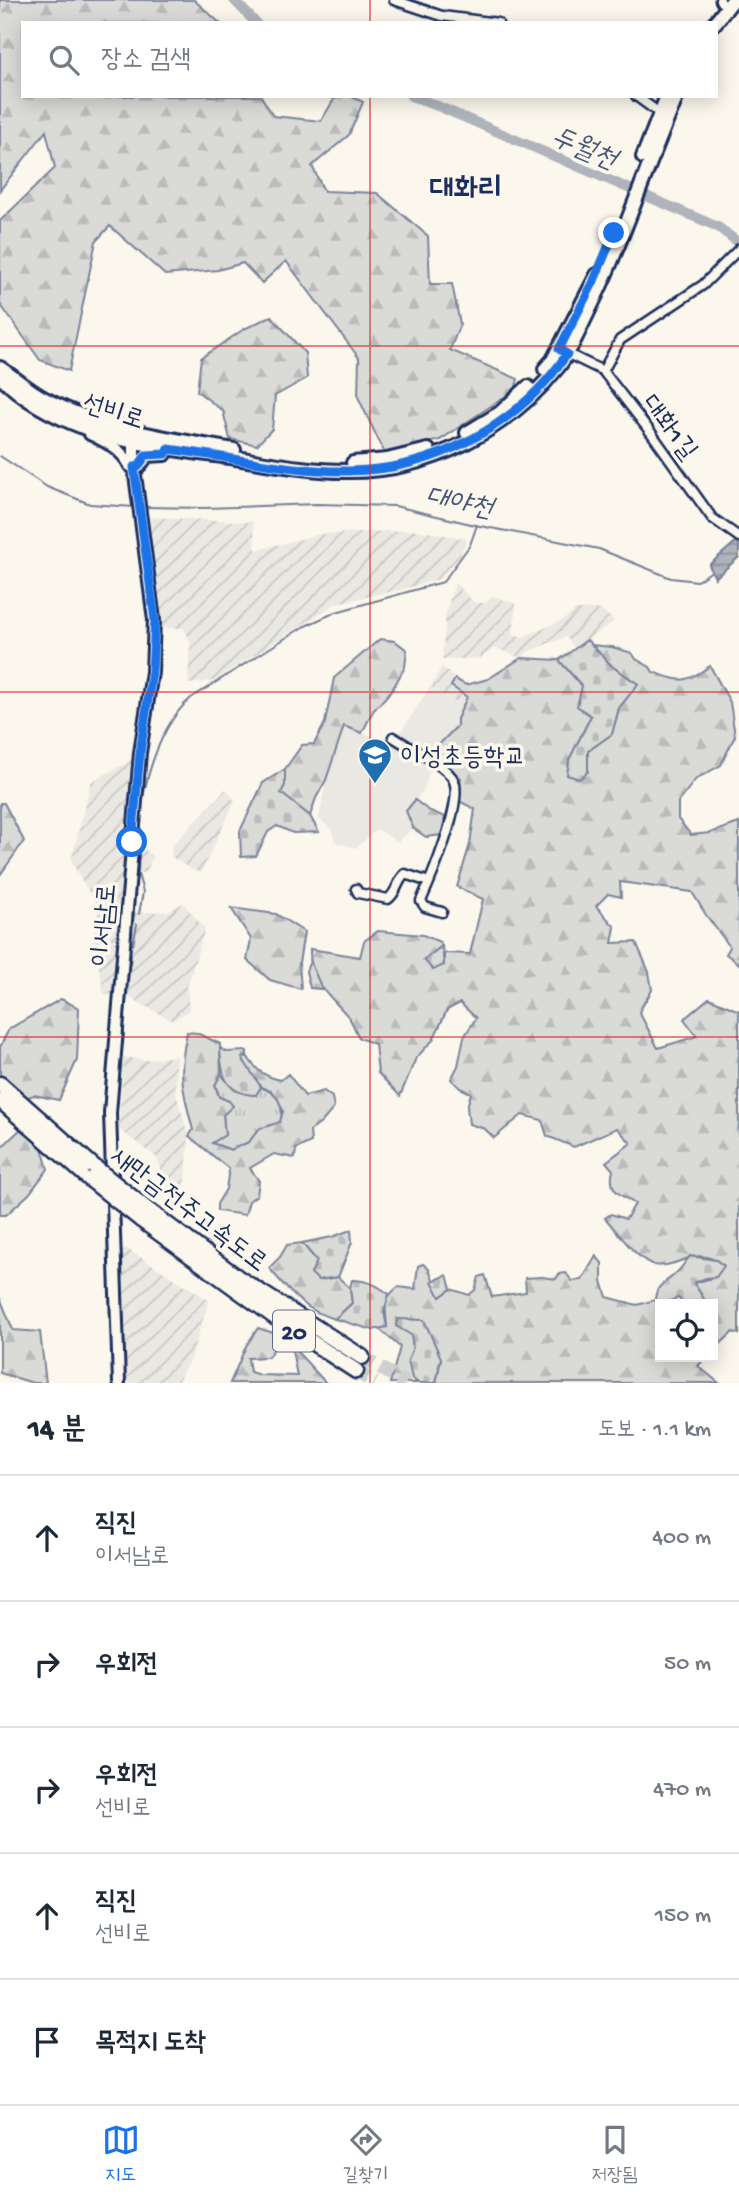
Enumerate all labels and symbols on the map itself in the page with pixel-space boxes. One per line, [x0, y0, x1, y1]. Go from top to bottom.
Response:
water label: 두월천 [546, 122, 623, 180]
district label: 대화리 [430, 174, 502, 209]
route end [598, 217, 629, 248]
street label: 선비로 [78, 390, 147, 439]
street label: 대화1길 [633, 390, 702, 467]
water label: 대야천 [423, 481, 498, 528]
school or university icon: 이성초등학교 [356, 736, 394, 785]
place label: 이성초등학교 [400, 744, 526, 775]
route start [116, 826, 147, 857]
street label: 이서남로 [87, 882, 126, 968]
street label: 새만금전주고속도로 [103, 1143, 272, 1281]
road number: 20 [273, 1310, 315, 1352]

